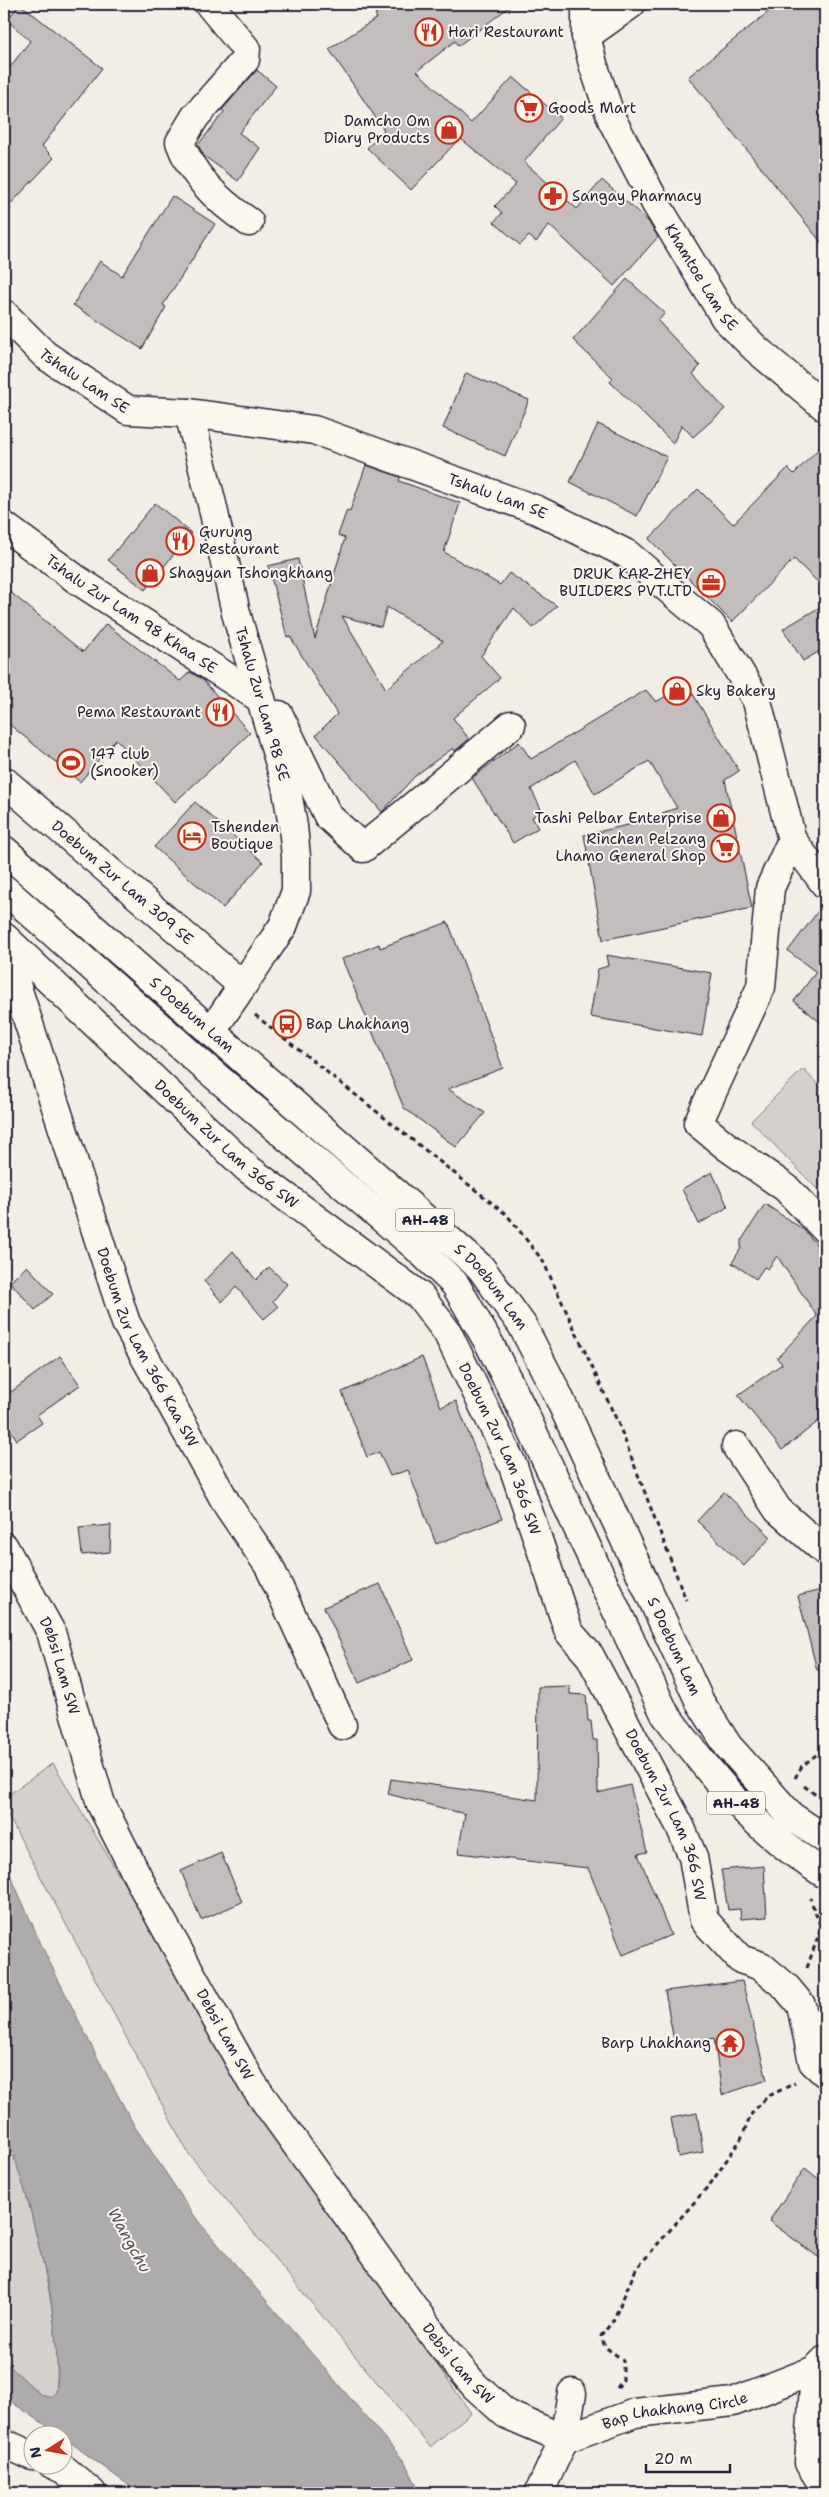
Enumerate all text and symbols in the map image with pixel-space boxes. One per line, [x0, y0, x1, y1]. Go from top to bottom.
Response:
restaurant icon: Hari Restaurant [414, 17, 444, 47]
place label: Hari Restaurant [448, 22, 564, 42]
supermarket icon: Goods Mart [514, 93, 544, 123]
place label: Goods Mart [548, 98, 636, 118]
place label: Damcho Om Diary Products [324, 111, 430, 148]
shop icon: Damcho Om Diary Products [434, 115, 464, 145]
pharmacy icon: Sangay Pharmacy [538, 181, 568, 211]
place label: Sangay Pharmacy [572, 186, 702, 206]
street label: Khamtoe Lam SE [660, 220, 742, 335]
street label: Tshalu Lam SE [34, 344, 133, 418]
street label: Tshalu Lam SE [445, 469, 551, 524]
place label: Gurung Restaurant [199, 522, 279, 559]
restaurant icon: Gurung Restaurant [165, 526, 195, 556]
street label: Tshalu Zur Lam 98 Khaa SE [42, 550, 221, 678]
shop icon: Shagyan Tshongkhang [135, 558, 165, 588]
place label: Shagyan Tshongkhang [169, 563, 333, 583]
place label: DRUK KAR-ZHEY BUILDERS PVT.LTD [559, 564, 692, 601]
office icon: DRUK KAR-ZHEY BUILDERS PVT.LTD [696, 568, 726, 598]
street label: Tshalu Zur Lam 98 SE [231, 624, 294, 783]
shop icon: Sky Bakery [662, 676, 692, 706]
place label: Sky Bakery [696, 681, 776, 701]
restaurant icon: Pema Restaurant [205, 697, 235, 727]
place label: Pema Restaurant [77, 702, 201, 722]
place label: 147 club (Snooker) [90, 744, 159, 781]
sports icon: 147 club (Snooker) [56, 748, 86, 778]
shop icon: Tashi Pelbar Enterprise [706, 803, 736, 833]
place label: Tashi Pelbar Enterprise [535, 808, 702, 828]
street label: Doebum Zur Lam 309 SE [47, 816, 198, 949]
place label: Tshenden Boutique [211, 817, 279, 854]
hotel icon: Tshenden Boutique [177, 821, 207, 851]
place label: Rinchen Pelzang Lhamo General Shop [555, 829, 706, 866]
supermarket icon: Rinchen Pelzang Lhamo General Shop [710, 833, 740, 863]
street label: S Doebum Lam [145, 972, 239, 1057]
bus stop icon: Bap Lhakhang [272, 1009, 302, 1039]
place label: Bap Lhakhang [306, 1014, 409, 1034]
street label: Doebum Zur Lam 366 SW [150, 1075, 303, 1213]
road number: AH-48 [396, 1208, 454, 1232]
street label: S Doebum Lam [450, 1239, 532, 1334]
street label: Doebum Zur Lam 366 Kaa SW [92, 1245, 203, 1450]
street label: Doebum Zur Lam 366 SW [454, 1359, 546, 1538]
street label: S Doebum Lam [643, 1594, 706, 1699]
street label: Debsi Lam SW [35, 1613, 84, 1717]
street label: Doebum Zur Lam 366 SW [620, 1726, 710, 1902]
road number: AH-48 [707, 1792, 765, 1815]
street label: Debsi Lam SW [192, 1985, 258, 2084]
temple icon: Barp Lhakhang [715, 2028, 745, 2058]
place label: Barp Lhakhang [601, 2033, 711, 2053]
water label: Wangchu [103, 2204, 156, 2276]
street label: Debsi Lam SW [418, 2319, 499, 2409]
street label: Bap Lhakhang Circle [599, 2387, 751, 2434]
north arrow [22, 2424, 72, 2474]
scale bar [646, 2442, 730, 2474]
text: N [25, 2445, 45, 2460]
text: 20 m [654, 2449, 693, 2469]

